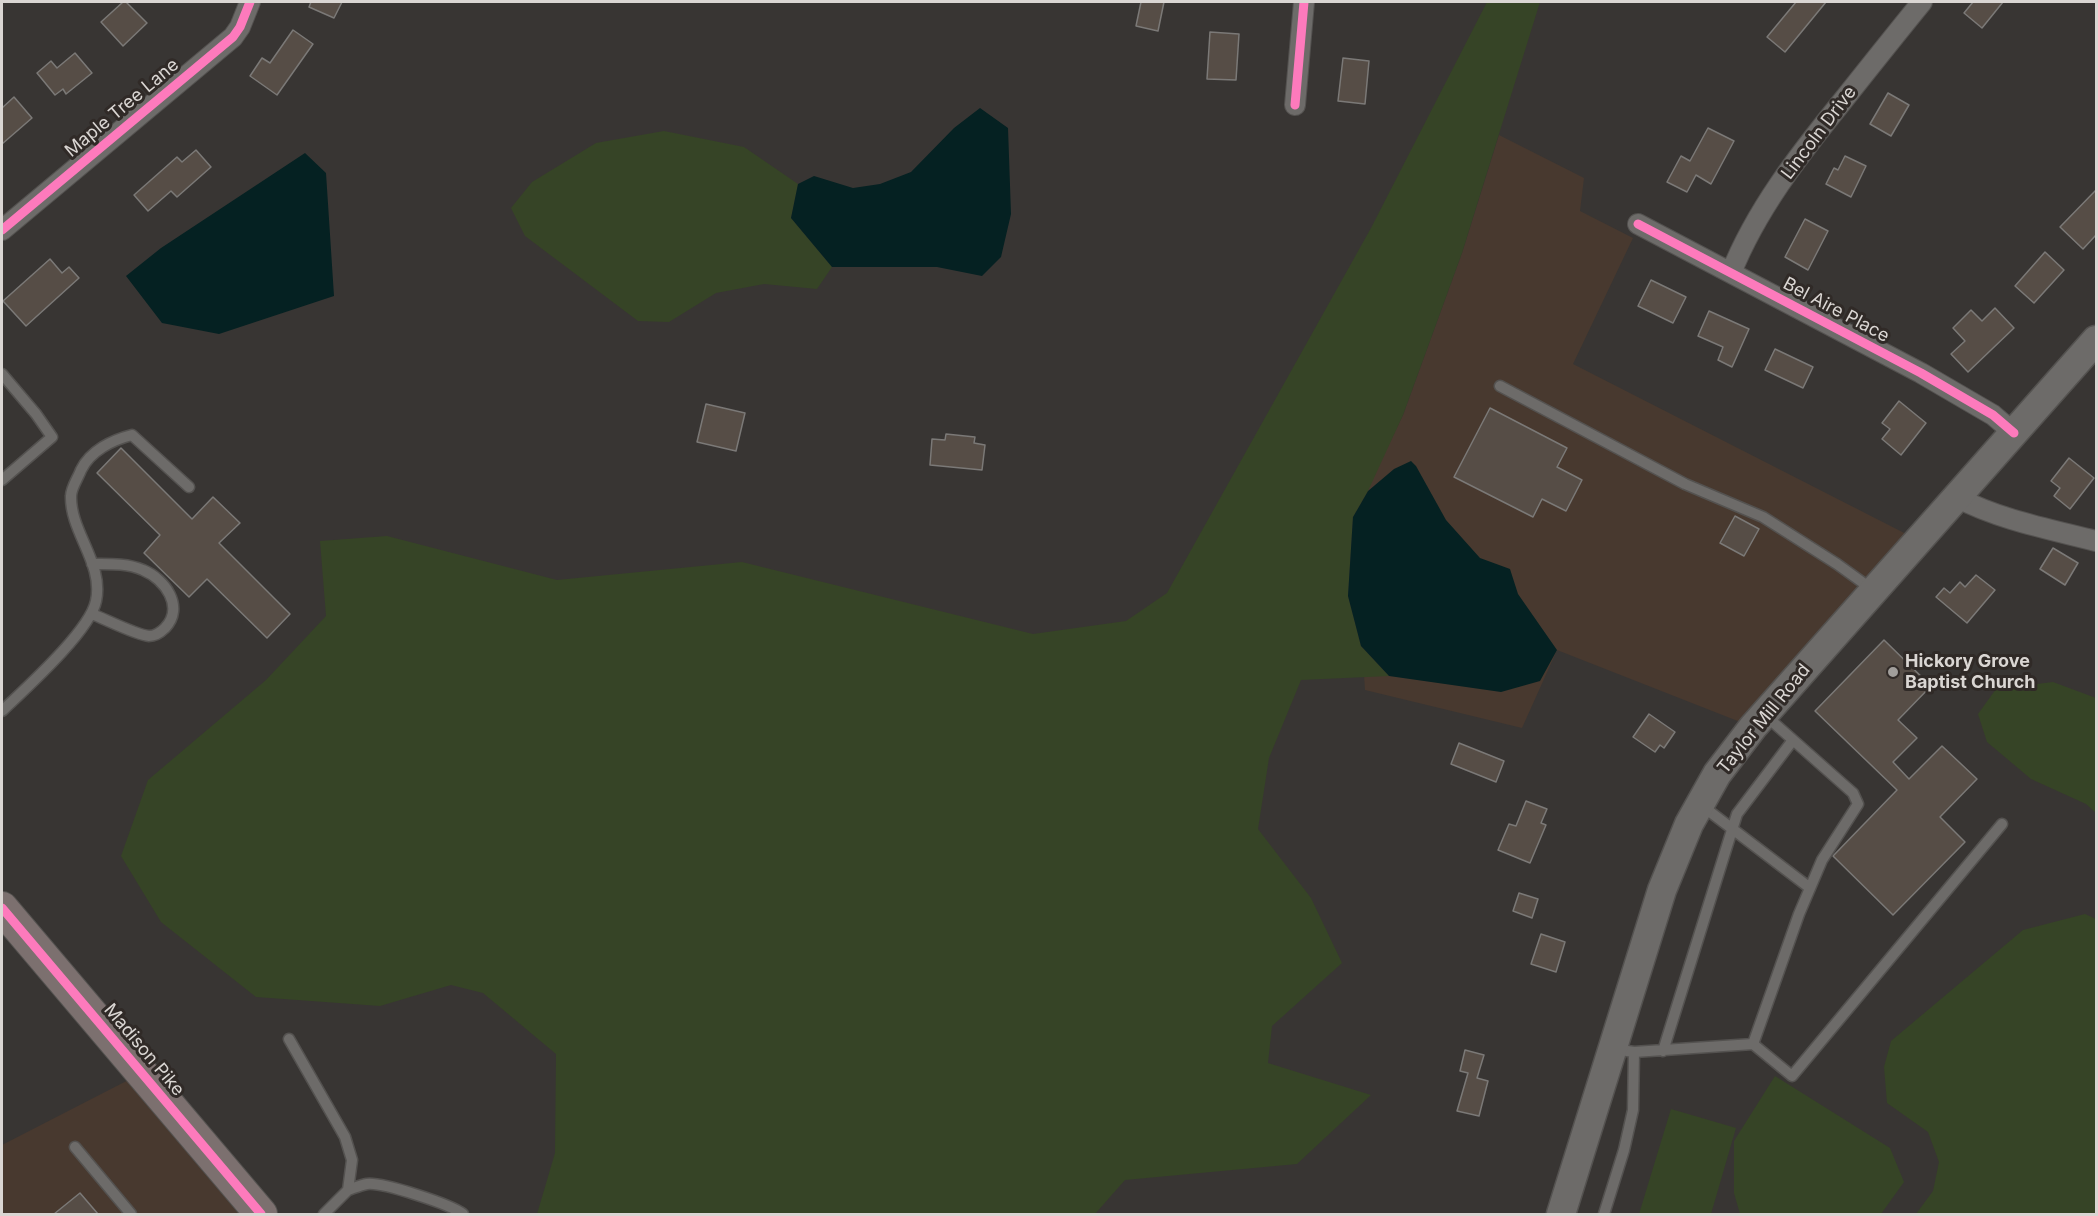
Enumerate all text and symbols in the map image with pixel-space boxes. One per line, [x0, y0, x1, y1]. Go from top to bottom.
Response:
street label: Maple Tree Lane [61, 54, 183, 162]
street label: Lincoln Drive [1777, 82, 1861, 184]
street label: Bel Aire Place [1779, 273, 1893, 347]
place label: Hickory Grove Baptist Church [1905, 651, 2036, 694]
street label: Taylor Mill Road [1713, 660, 1815, 778]
marker: Hickory Grove Baptist Church [1886, 665, 1900, 679]
street label: Madison Pike [99, 1000, 189, 1100]

